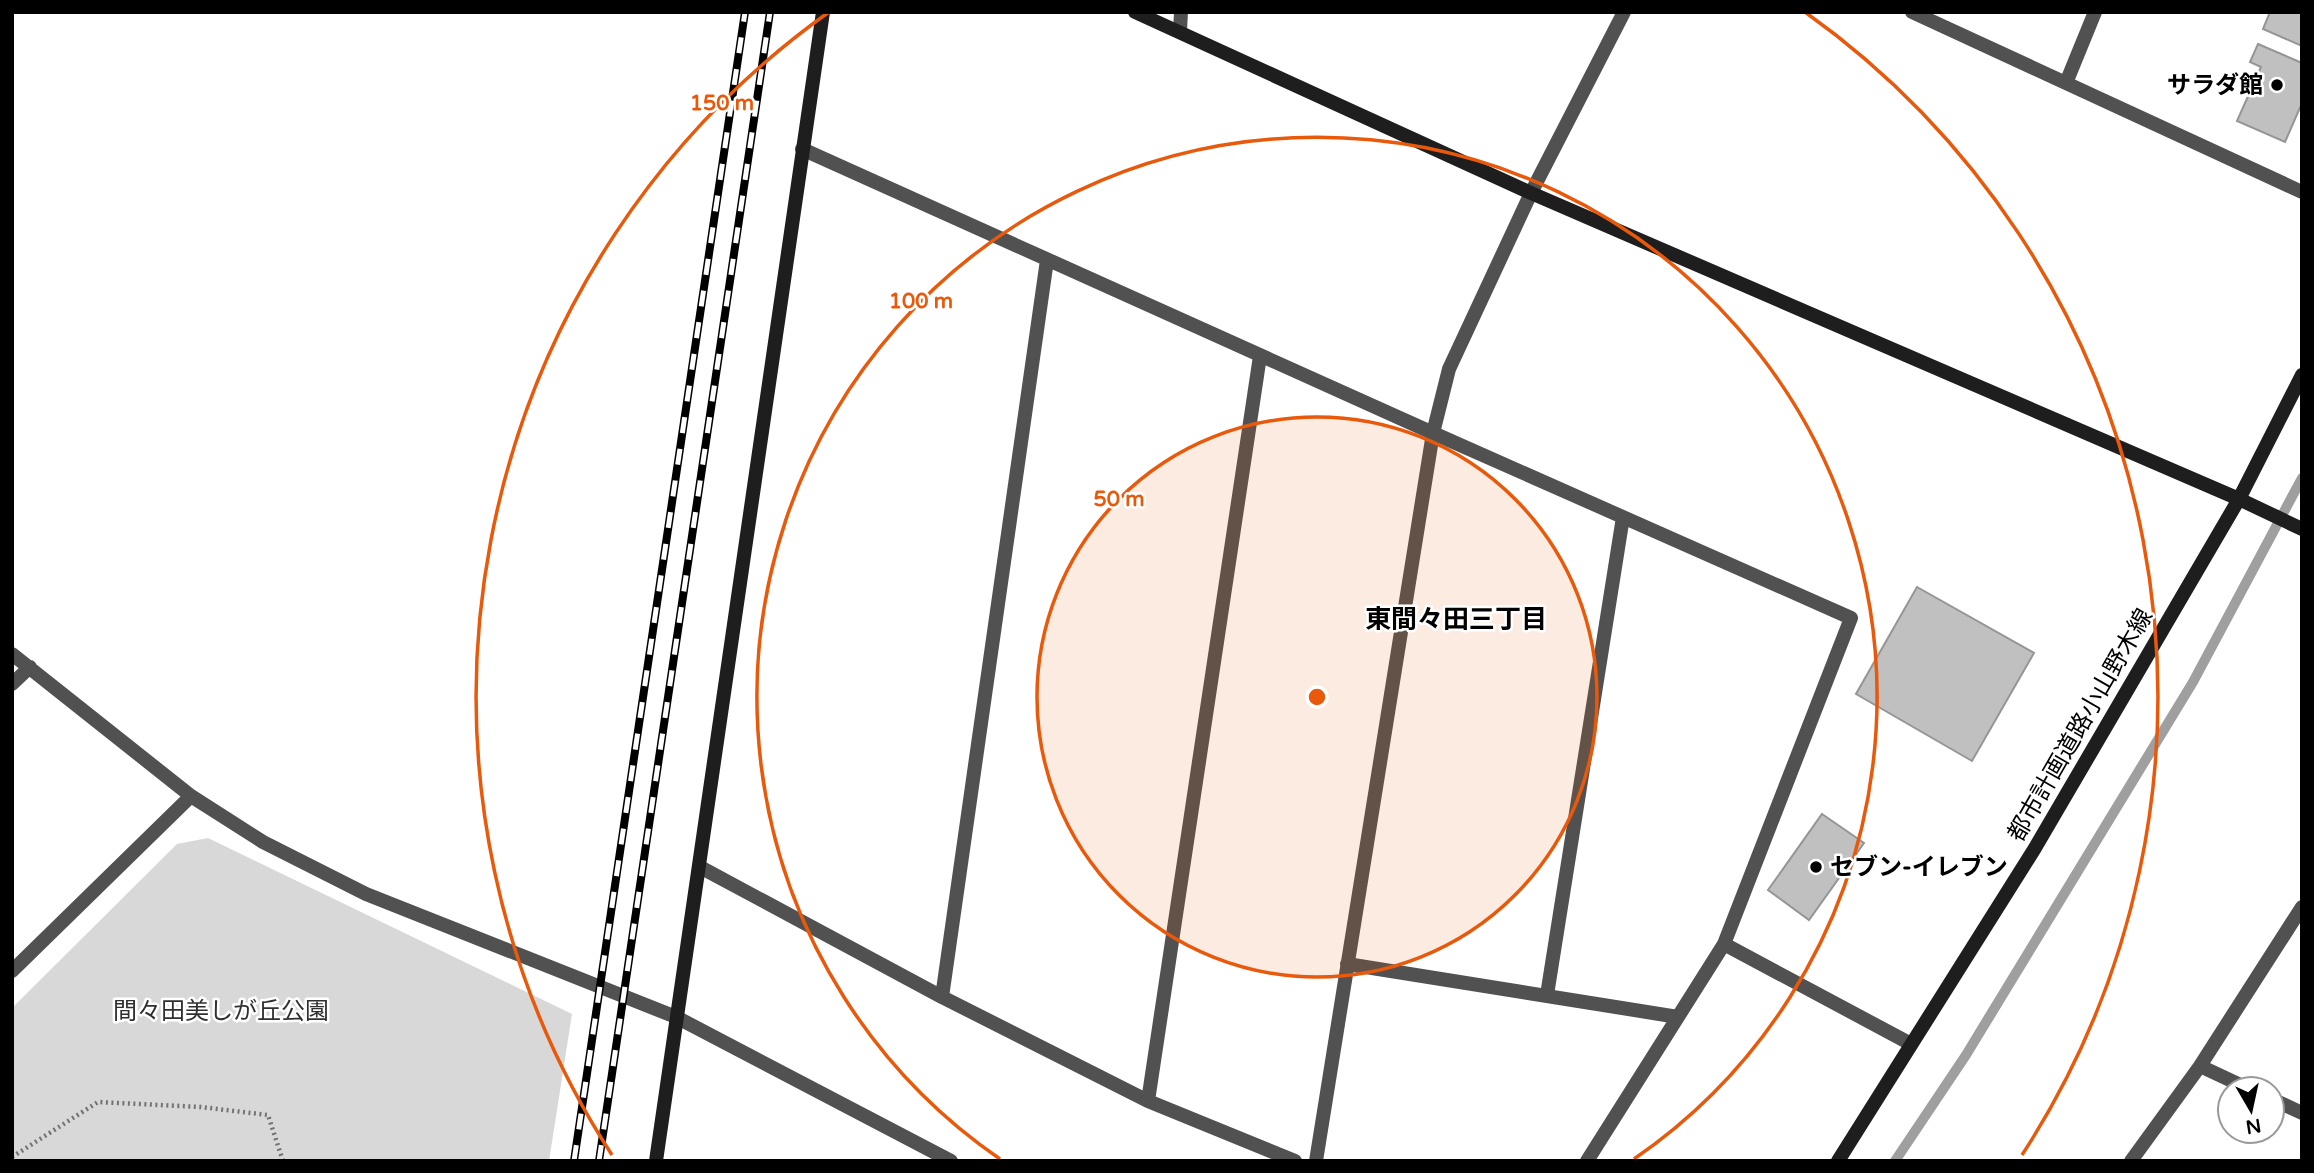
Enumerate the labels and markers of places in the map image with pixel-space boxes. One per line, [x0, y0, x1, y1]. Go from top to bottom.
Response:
place label: サラダ館 [2167, 71, 2263, 100]
marker: サラダ館 [2269, 77, 2285, 93]
centre of rings [1305, 685, 1329, 709]
place label: セブン-イレブン [1830, 853, 2008, 882]
marker: セブン-イレブン [1808, 859, 1824, 875]

